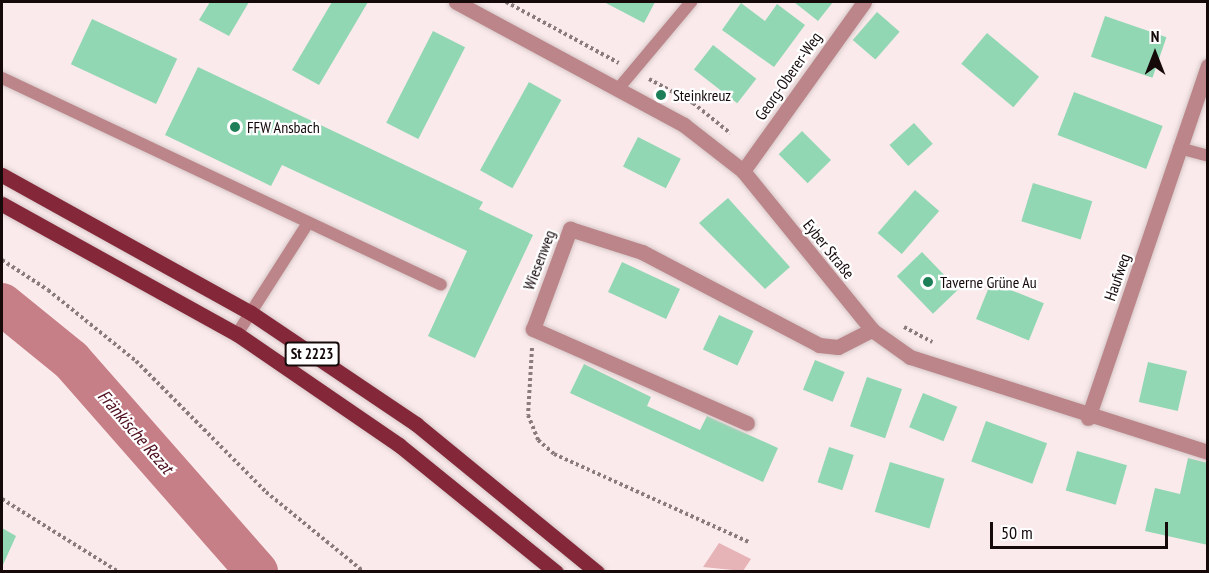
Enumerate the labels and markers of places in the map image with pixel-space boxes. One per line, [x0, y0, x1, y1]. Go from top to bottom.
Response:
place label: Steinkreuz [673, 85, 731, 105]
marker: Steinkreuz [654, 88, 668, 102]
place label: FFW Ansbach [247, 117, 320, 137]
marker: FFW Ansbach [228, 120, 242, 134]
place label: Taverne Grüne Au [940, 272, 1037, 292]
marker: Taverne Grüne Au [921, 275, 935, 289]

